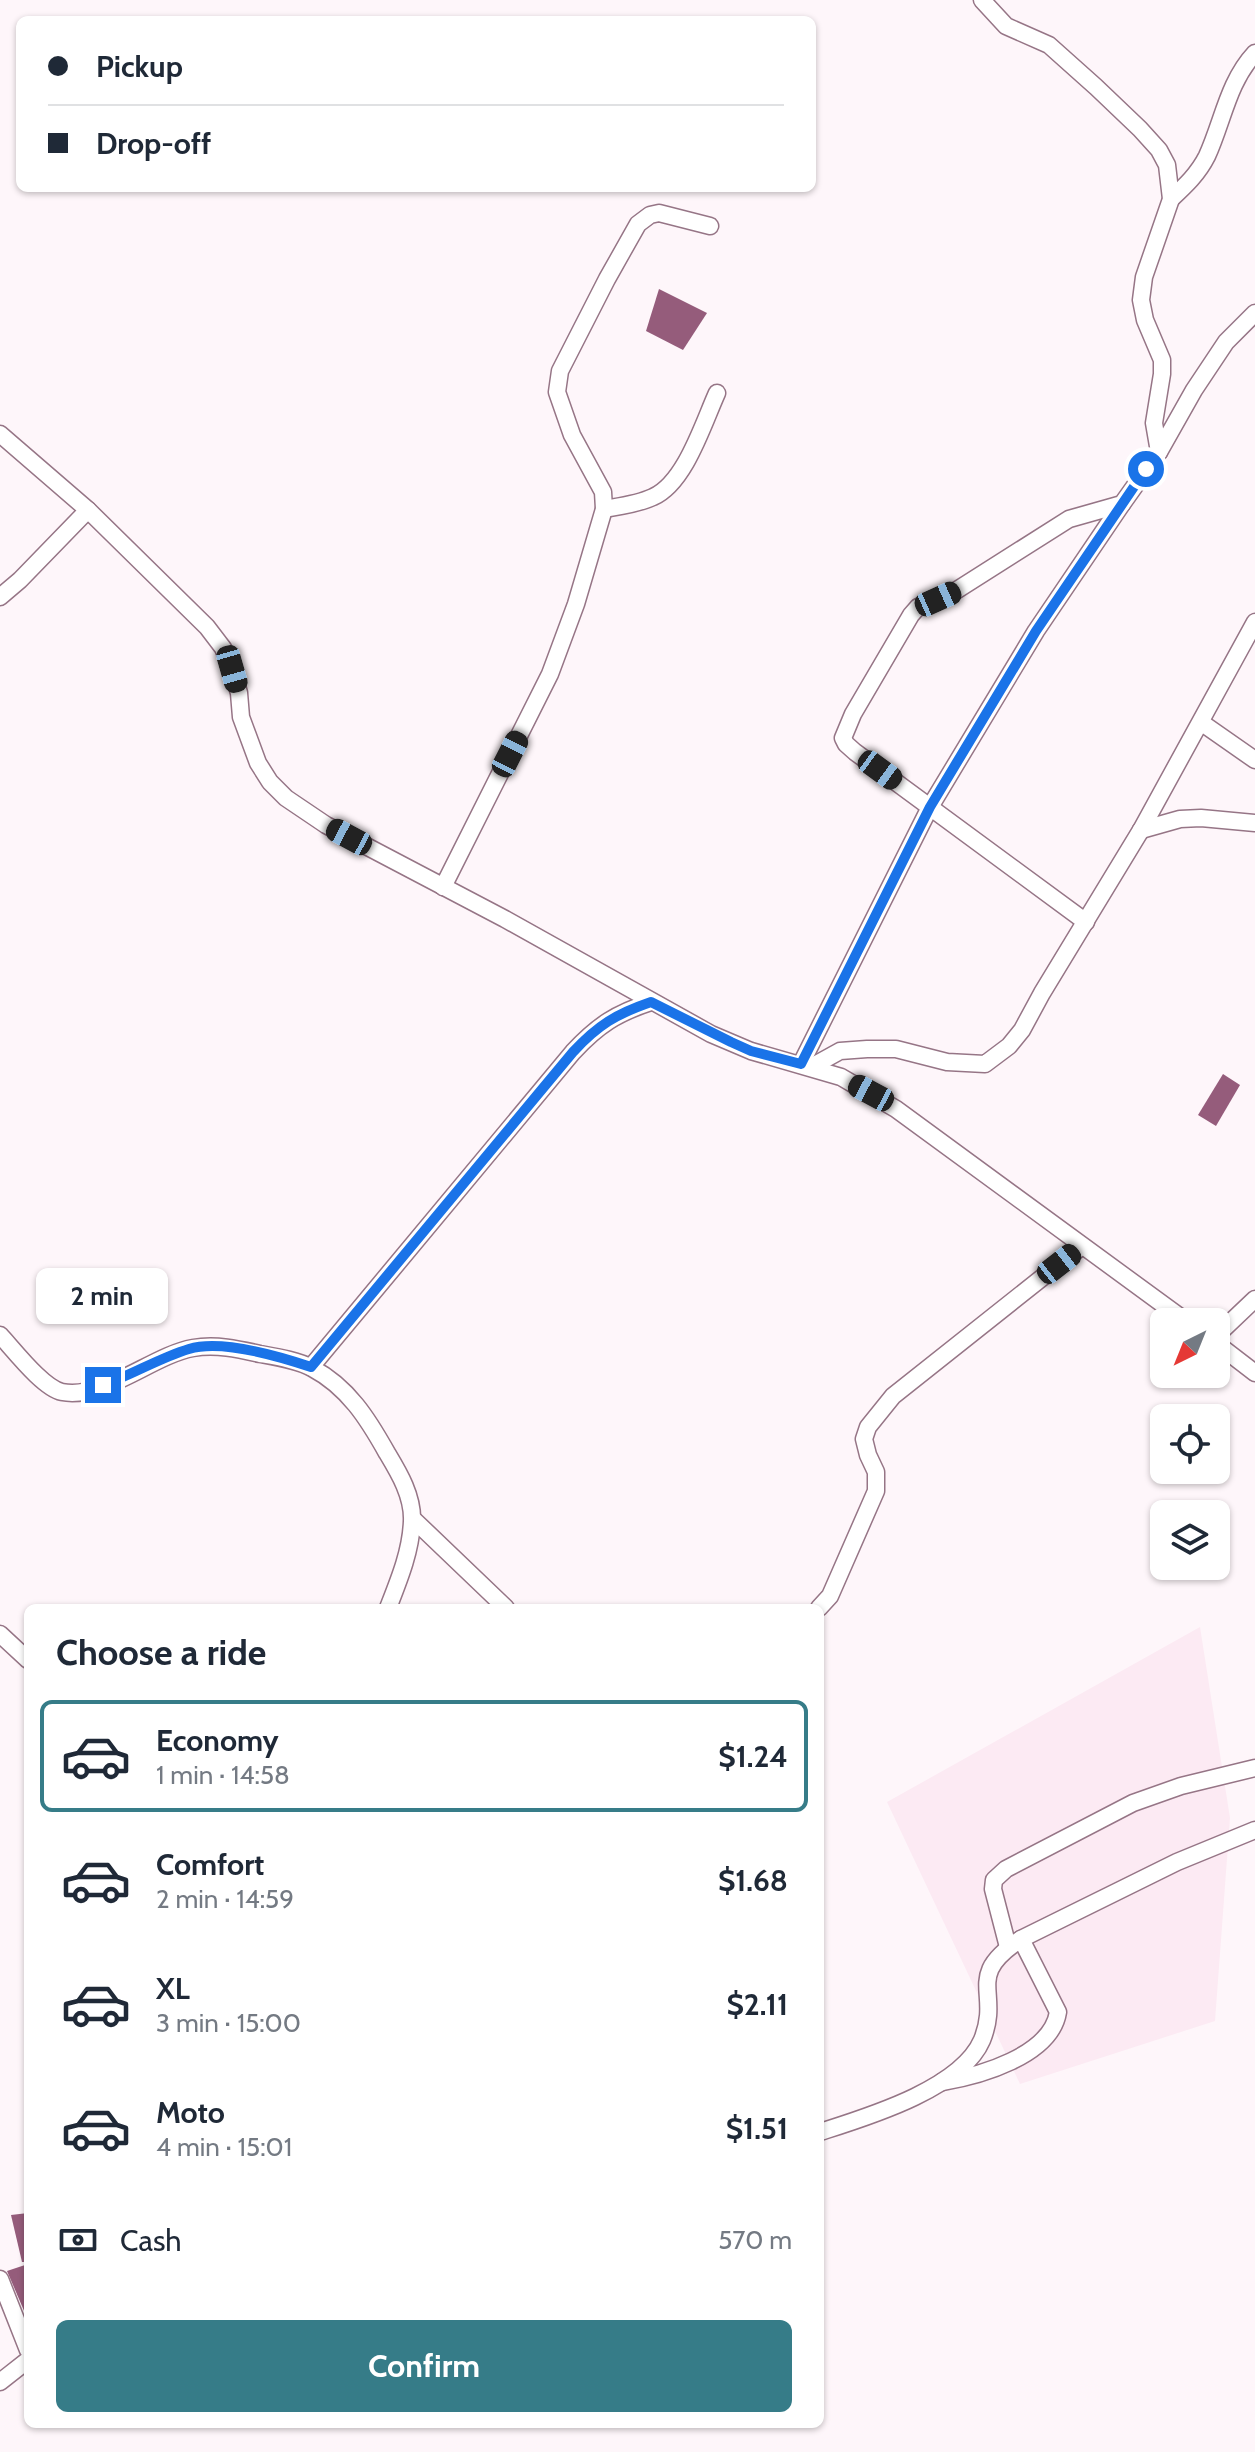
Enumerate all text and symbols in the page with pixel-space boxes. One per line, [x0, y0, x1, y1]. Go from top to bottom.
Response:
text: Pickup [96, 48, 183, 85]
text: Drop-off [96, 125, 211, 162]
route start [1128, 451, 1164, 487]
car [911, 578, 965, 620]
car [214, 643, 250, 695]
car [488, 727, 532, 781]
car [854, 746, 906, 794]
car [322, 815, 376, 859]
car [844, 1071, 898, 1115]
car [1033, 1240, 1085, 1288]
callout: 2 min [37, 1269, 169, 1325]
text: 2 min [71, 1280, 133, 1312]
north arrow [1150, 1308, 1230, 1388]
map controls [1150, 1308, 1230, 1580]
route end [85, 1367, 121, 1403]
button: locate [1150, 1404, 1230, 1484]
button: layers [1150, 1500, 1230, 1580]
text: Choose a ride [56, 1630, 266, 1674]
icon: car [60, 1720, 132, 1792]
text: Economy [156, 1722, 279, 1759]
text: $1.24 [718, 1738, 788, 1775]
text: 1 min · 14:58 [156, 1759, 290, 1791]
icon: car [60, 1844, 132, 1916]
text: Comfort [156, 1846, 264, 1883]
text: $1.68 [718, 1862, 788, 1899]
text: 2 min · 14:59 [156, 1883, 294, 1915]
icon: car [60, 1968, 132, 2040]
text: XL [156, 1970, 190, 2007]
text: $2.11 [726, 1986, 788, 2023]
text: 3 min · 15:00 [156, 2007, 301, 2039]
icon: car [60, 2092, 132, 2164]
text: Moto [156, 2094, 225, 2131]
text: $1.51 [726, 2110, 788, 2147]
text: 4 min · 15:01 [156, 2131, 292, 2163]
icon: cash [56, 2218, 100, 2262]
text: Cash [120, 2222, 182, 2259]
text: 570 m [718, 2224, 792, 2256]
button: Confirm [56, 2320, 792, 2412]

